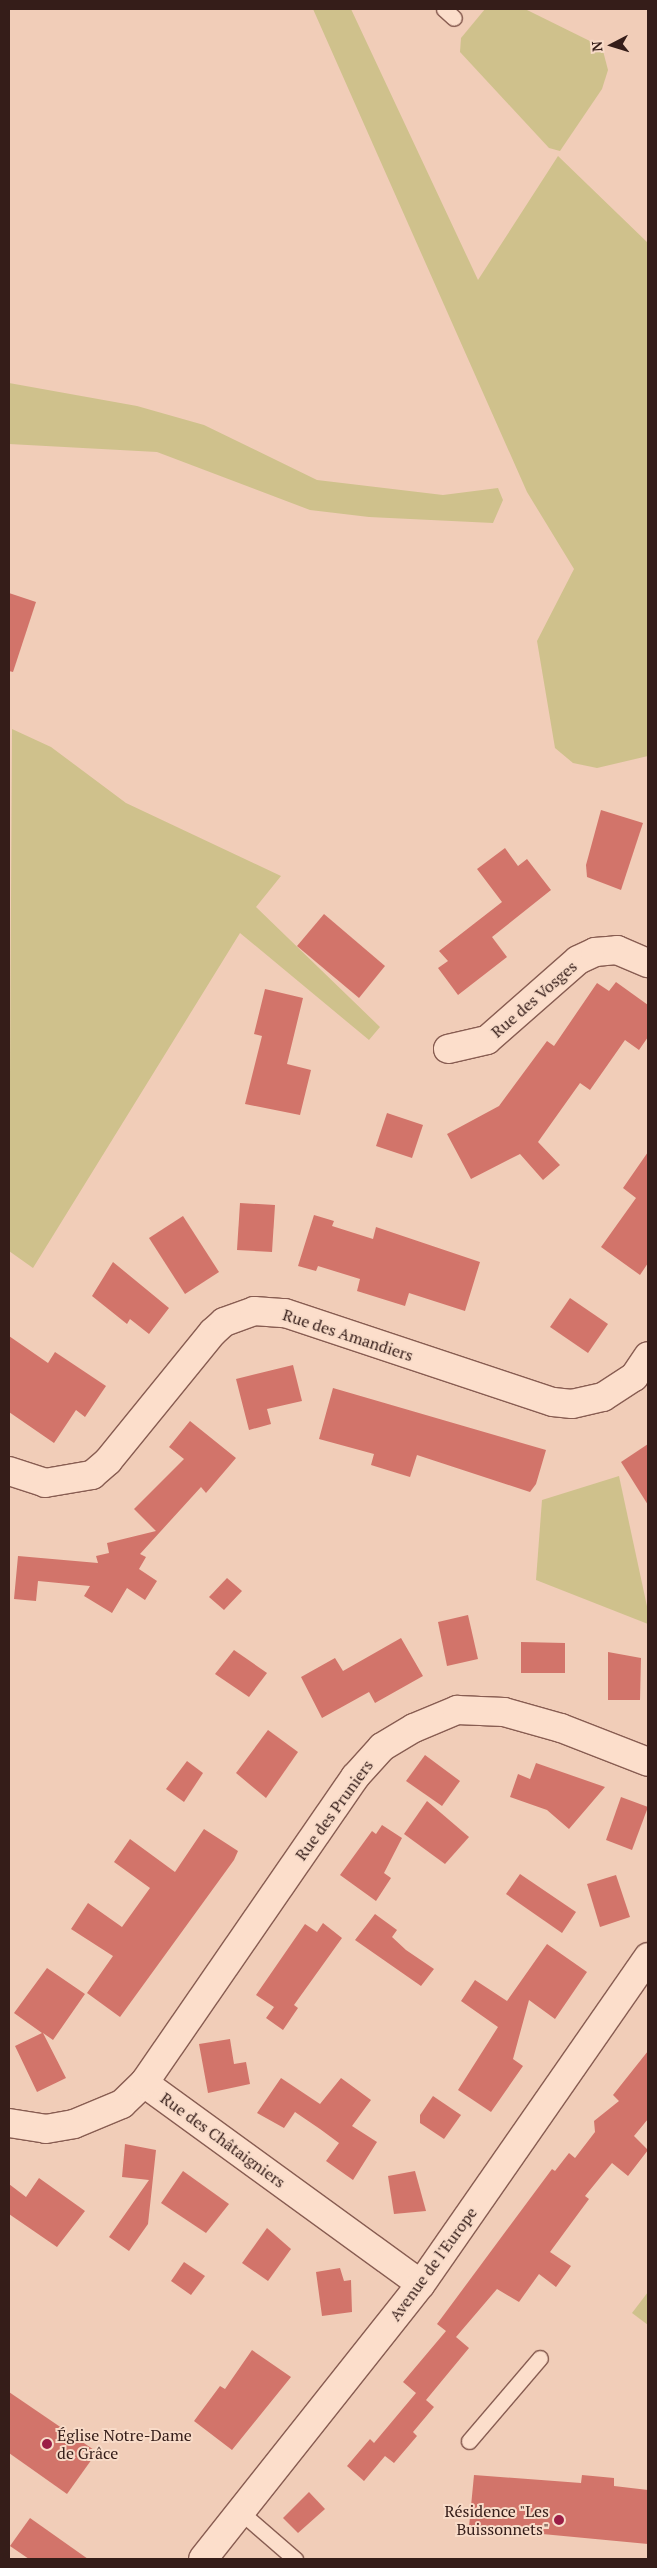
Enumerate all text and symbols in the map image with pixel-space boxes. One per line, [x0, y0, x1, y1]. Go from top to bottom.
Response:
north arrow [587, 20, 637, 70]
text: N [587, 40, 606, 52]
street label: Rue des Vosges [487, 956, 581, 1042]
street label: Rue des Amandiers [280, 1305, 416, 1365]
street label: Rue des Pruniers [291, 1756, 377, 1864]
street label: Rue des Châtaigniers [157, 2088, 289, 2192]
street label: Avenue de l'Europe [385, 2203, 481, 2325]
place label: Église Notre-Dame de Grâce [57, 2425, 192, 2463]
marker: Église Notre-Dame de Grâce [41, 2438, 53, 2450]
place label: Résidence "Les Buissonnets" [444, 2501, 549, 2539]
marker: Résidence "Les Buissonnets" [553, 2514, 565, 2526]

